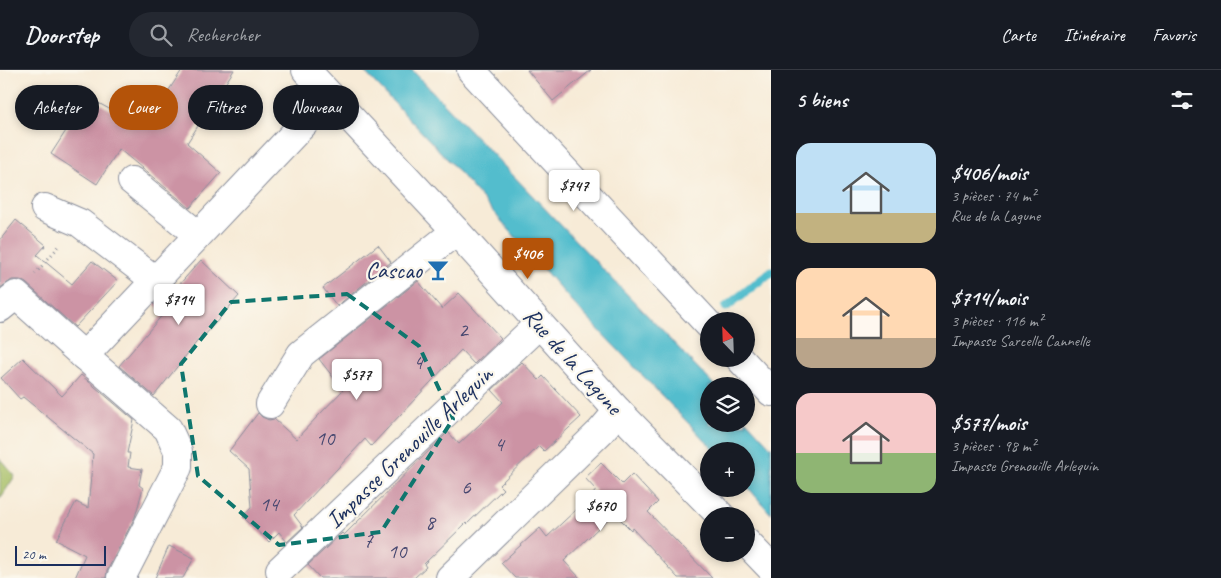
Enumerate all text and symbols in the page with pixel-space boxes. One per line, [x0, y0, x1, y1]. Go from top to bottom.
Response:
search box [129, 12, 479, 57]
text: Doorstep [25, 20, 99, 50]
icon: search [147, 21, 175, 49]
text: Rechercher [187, 23, 260, 47]
text: Carte [1001, 24, 1036, 46]
text: Itinéraire [1064, 24, 1125, 46]
text: Favoris [1153, 24, 1196, 46]
chip: Acheter [15, 85, 99, 130]
chip: Louer [109, 85, 178, 130]
chip: Filtres [188, 85, 263, 130]
chip: Nouveau [273, 85, 359, 130]
icon: filters [1168, 86, 1196, 114]
text: 5 biens [796, 87, 848, 113]
text: $406/mois [951, 160, 1028, 186]
icon: home [836, 163, 896, 223]
pin: $747 [544, 170, 604, 212]
text: $747 [560, 176, 588, 196]
text: 3 pièces · 74 m² [951, 186, 1036, 206]
text: Rue de la Lagune [951, 206, 1040, 226]
pin: $406 [498, 238, 558, 280]
text: $406 [513, 244, 543, 264]
place label: Cascao [365, 255, 424, 285]
bar icon: Cascao [425, 257, 451, 283]
pin: $714 [149, 284, 209, 326]
text: $714/mois [951, 285, 1027, 311]
icon: home [836, 288, 896, 348]
text: $714 [165, 290, 193, 310]
street label: Rue de la Lagune [517, 301, 630, 422]
text: 3 pièces · 116 m² [951, 311, 1043, 331]
north arrow [700, 312, 755, 368]
map controls [700, 312, 755, 562]
house number: 2 [458, 317, 469, 343]
text: Impasse Sarcelle Cannelle [951, 331, 1090, 351]
house number: 4 [413, 349, 425, 375]
pin: $577 [327, 358, 387, 401]
street label: Impasse Grenouille Arlequin [319, 359, 500, 534]
text: $577 [343, 365, 371, 385]
button: layers [700, 377, 755, 432]
text: $577/mois [951, 410, 1027, 436]
icon: home [836, 413, 896, 473]
house number: 10 [316, 425, 336, 451]
house number: 4 [494, 431, 506, 457]
text: 3 pièces · 98 m² [951, 436, 1036, 456]
button: + [700, 442, 755, 497]
text: Impasse Grenouille Arlequin [951, 456, 1098, 476]
house number: 6 [461, 474, 471, 500]
pin: $670 [571, 490, 631, 532]
house number: 14 [260, 491, 281, 517]
text: $670 [586, 496, 616, 516]
button: − [700, 507, 755, 562]
house number: 8 [425, 509, 437, 535]
house number: 7 [363, 527, 374, 553]
house number: 10 [388, 538, 408, 564]
scale bar [15, 543, 106, 566]
text: 20 m [22, 546, 46, 563]

